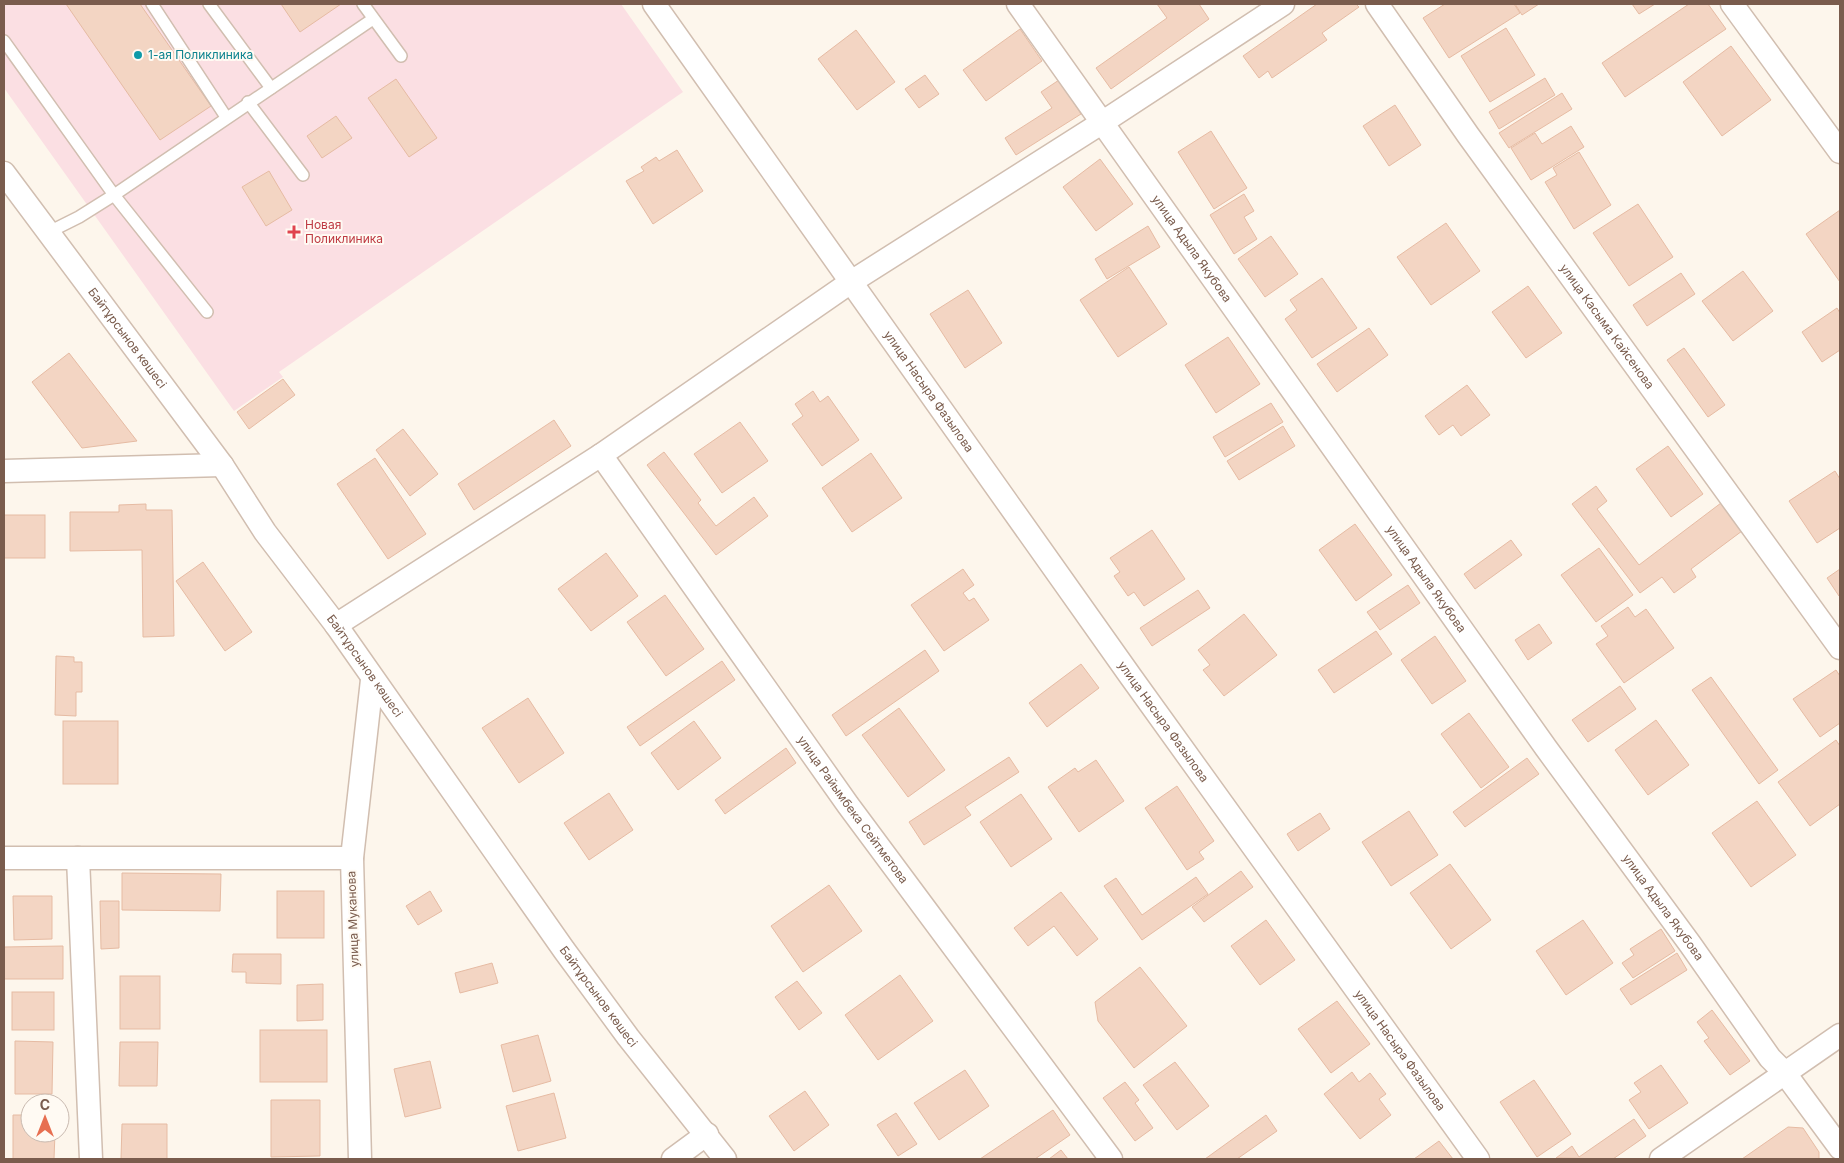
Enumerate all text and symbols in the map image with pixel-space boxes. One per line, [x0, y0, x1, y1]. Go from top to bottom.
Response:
place label: 1-ая Поликлиника [148, 47, 253, 62]
marker: 1-ая Поликлиника [132, 49, 144, 61]
street label: улица Адыла Якубова [1149, 192, 1235, 305]
place label: Новая Поликлиника [305, 217, 383, 246]
marker: Новая Поликлиника [287, 225, 301, 239]
street label: улица Касыма Кайсенова [1557, 261, 1658, 392]
street label: Байтұрсынов көшесі [85, 284, 170, 391]
street label: улица Насыра Фазылова [881, 328, 977, 455]
street label: улица Адыла Якубова [1383, 522, 1470, 635]
street label: Байтұрсынов көшесі [324, 611, 406, 720]
street label: улица Насыра Фазылова [1115, 658, 1212, 785]
street label: улица Райымбека Сейтметова [795, 733, 912, 886]
street label: улица Адыла Якубова [1619, 851, 1707, 963]
street label: улица Муканова [343, 871, 362, 967]
street label: Байтұрсынов көшесі [557, 943, 641, 1050]
street label: улица Насыра Фазылова [1352, 987, 1449, 1114]
north arrow [20, 1093, 70, 1143]
text: С [40, 1096, 50, 1113]

